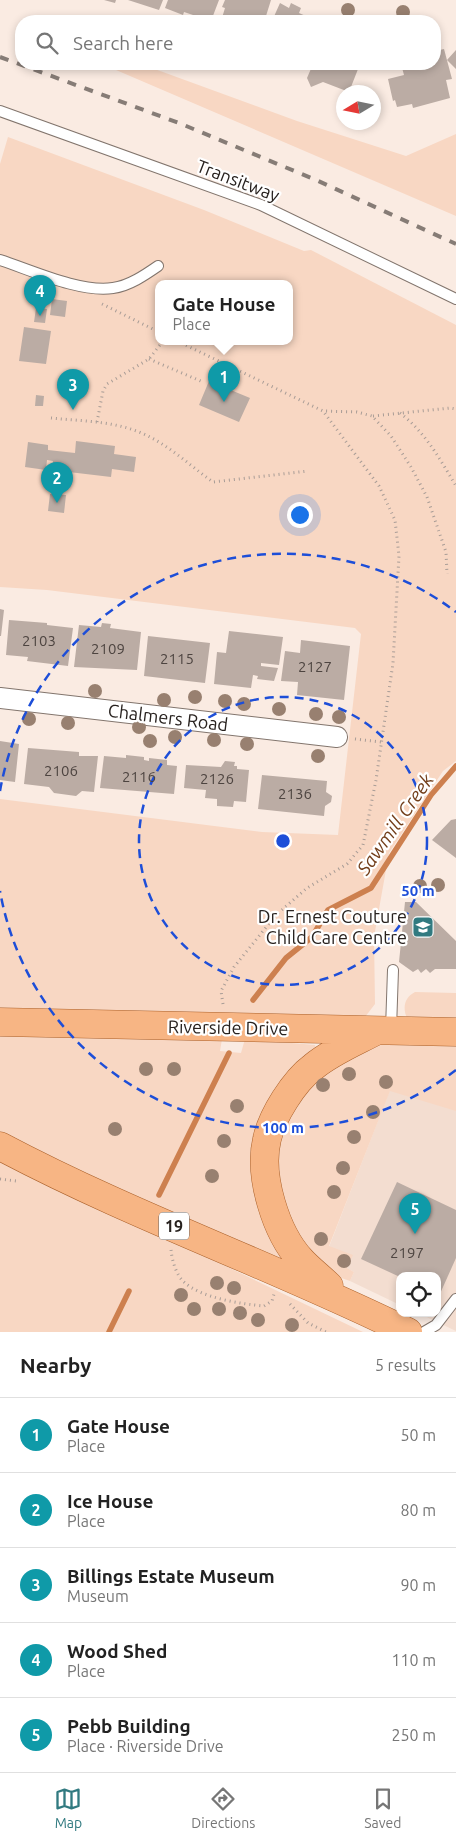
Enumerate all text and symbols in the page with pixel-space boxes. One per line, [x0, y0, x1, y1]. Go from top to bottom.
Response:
search box [15, 15, 441, 70]
icon: search [33, 29, 61, 57]
text: Search here [73, 32, 173, 54]
north arrow [336, 85, 381, 130]
street label: Transitway [194, 155, 283, 205]
pin: 4 [24, 275, 56, 316]
popup [155, 280, 293, 345]
text: Gate House [172, 293, 276, 315]
text: Place [172, 315, 211, 333]
pin: 1 [208, 361, 240, 402]
pin: 3 [57, 369, 89, 410]
pin: 2 [41, 462, 73, 503]
your location [287, 502, 313, 528]
house number: 2103 [22, 632, 56, 649]
house number: 2109 [91, 640, 125, 657]
house number: 2115 [160, 650, 194, 667]
house number: 2127 [298, 658, 332, 675]
street label: Chalmers Road [107, 700, 229, 734]
house number: 2106 [44, 762, 78, 779]
house number: 2116 [122, 768, 156, 785]
water label: Sawmill Creek [351, 769, 438, 880]
house number: 2126 [200, 770, 234, 787]
house number: 2136 [278, 785, 312, 802]
centre of rings [274, 832, 292, 850]
text: 50 m [401, 882, 435, 899]
place label: Dr. Ernest Couture Child Care Centre [258, 906, 407, 947]
school or university icon: Dr. Ernest Couture Child Care Centre [411, 915, 435, 939]
street label: Riverside Drive [168, 1016, 288, 1038]
text: 100 m [262, 1119, 304, 1136]
pin: 5 [399, 1193, 431, 1234]
road number: 19 [159, 1212, 189, 1240]
house number: 2197 [390, 1244, 424, 1261]
map controls [396, 1272, 441, 1317]
button: locate [396, 1272, 441, 1317]
text: Nearby [20, 1353, 91, 1377]
text: 5 results [375, 1356, 436, 1374]
text: Gate House [67, 1415, 170, 1437]
text: 1 [31, 1426, 41, 1444]
text: 50 m [400, 1426, 436, 1444]
text: Place [67, 1437, 105, 1455]
text: Ice House [67, 1490, 153, 1512]
text: 2 [31, 1501, 41, 1519]
text: 80 m [400, 1501, 436, 1519]
text: Place [67, 1512, 105, 1530]
text: Billings Estate Museum [67, 1565, 275, 1587]
text: 3 [31, 1576, 41, 1594]
text: 90 m [400, 1576, 436, 1594]
text: Museum [67, 1587, 129, 1605]
text: Wood Shed [67, 1640, 167, 1662]
text: 4 [31, 1651, 41, 1669]
text: 110 m [391, 1651, 436, 1669]
text: Place [67, 1662, 105, 1680]
text: Pebb Building [67, 1715, 191, 1737]
text: 5 [31, 1726, 41, 1744]
text: 250 m [391, 1726, 436, 1744]
text: Place · Riverside Drive [67, 1737, 224, 1755]
tab: Map [54, 1785, 82, 1831]
tab: Directions [191, 1785, 255, 1831]
tab: Saved [364, 1785, 402, 1831]

